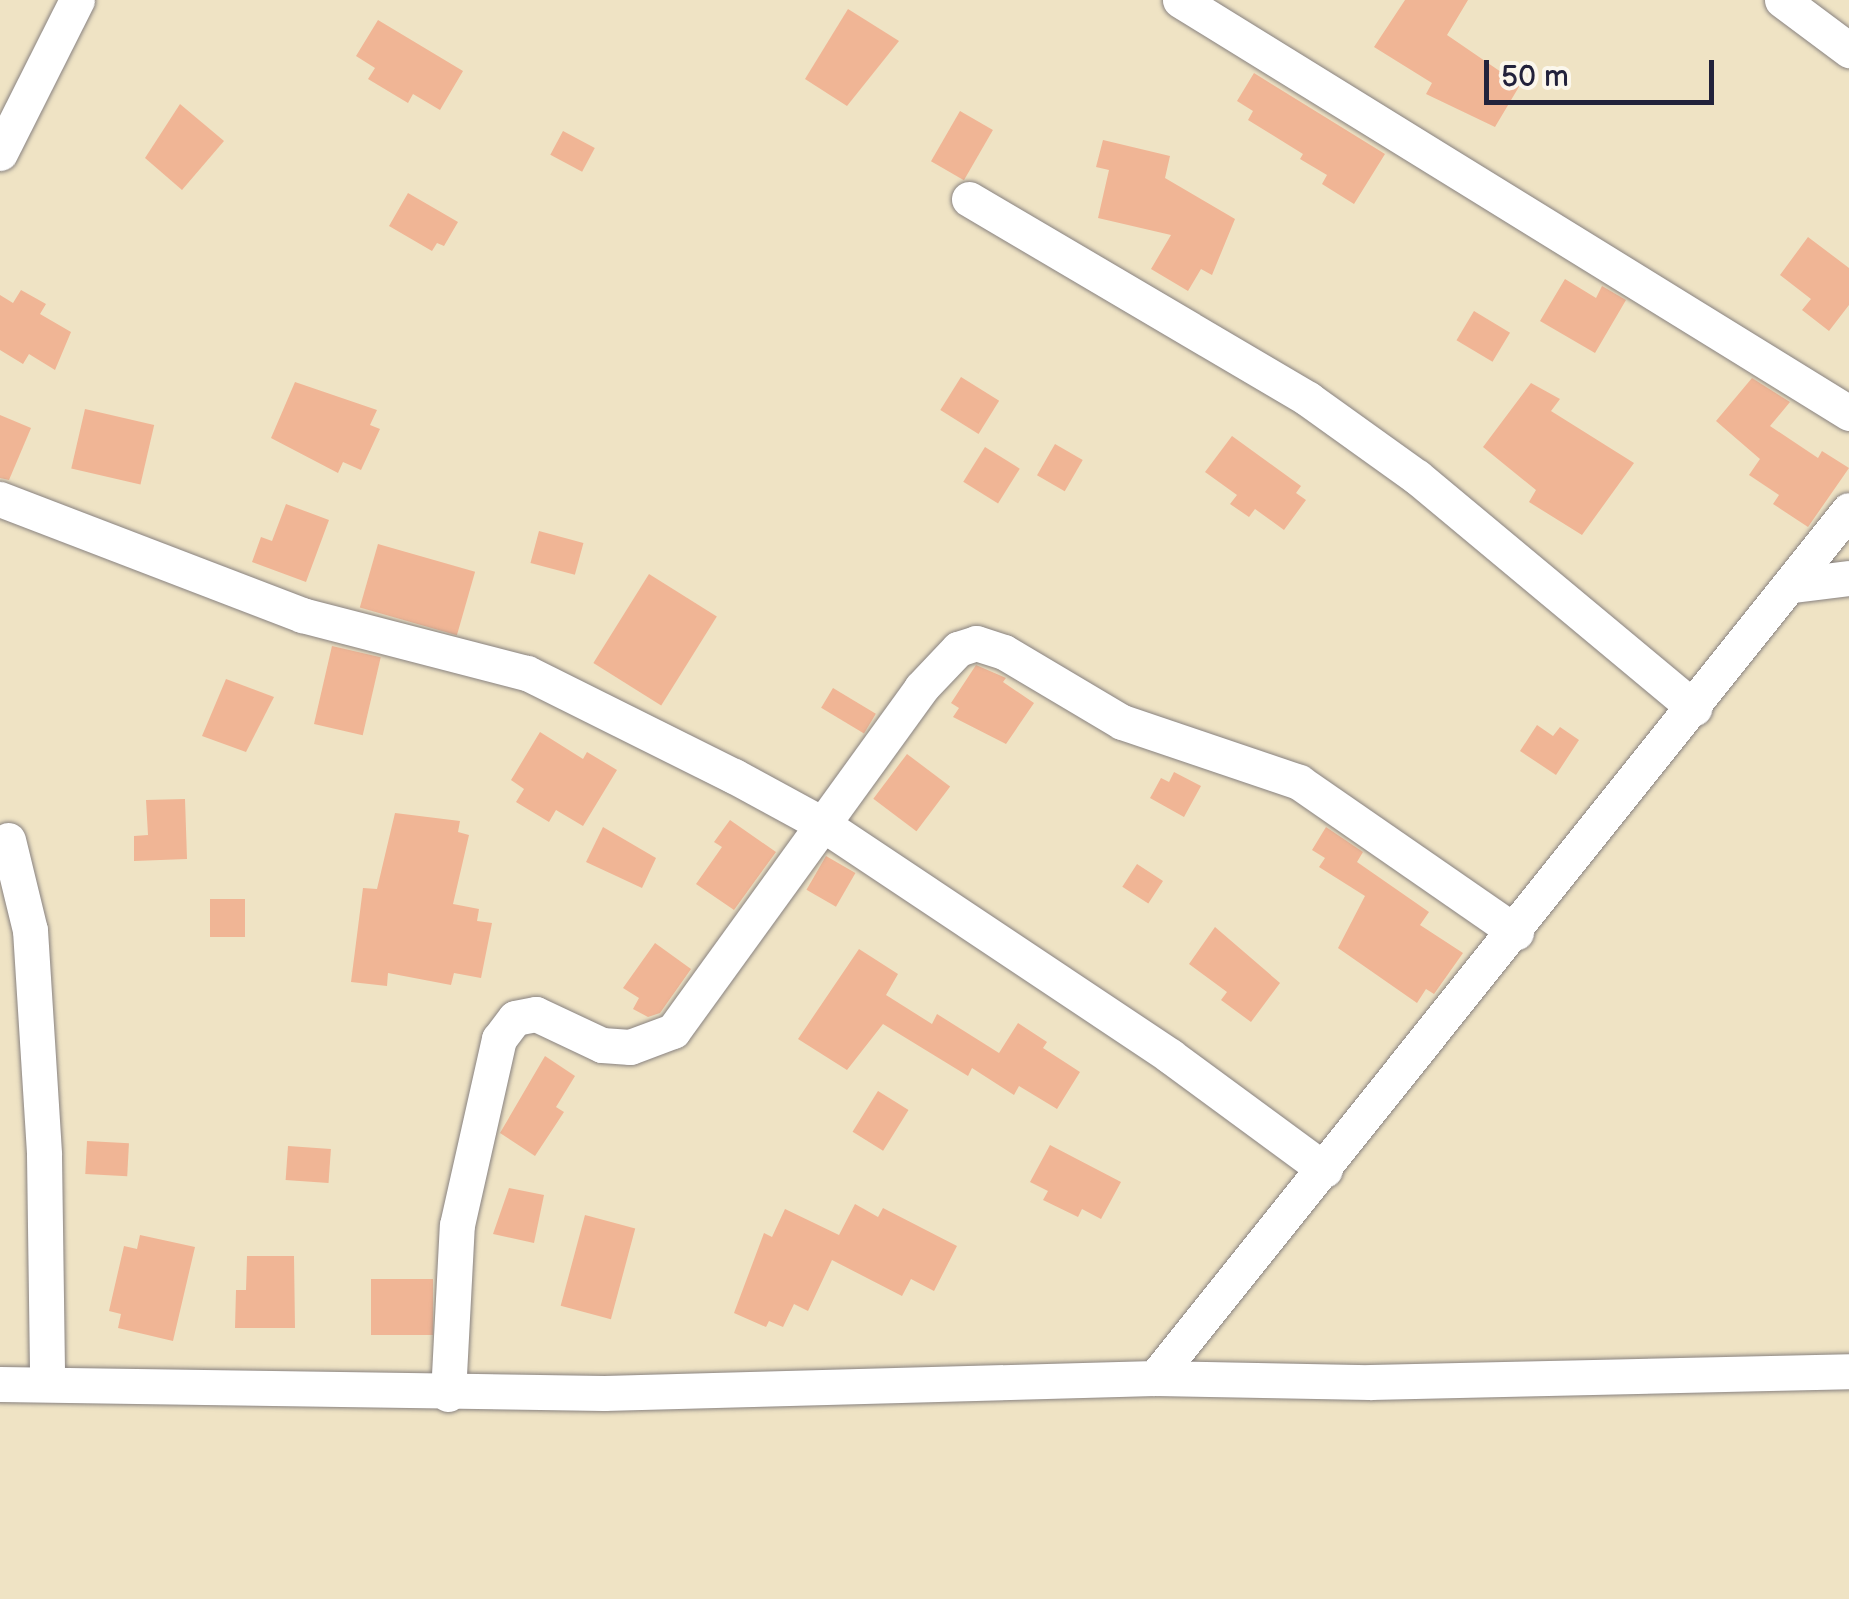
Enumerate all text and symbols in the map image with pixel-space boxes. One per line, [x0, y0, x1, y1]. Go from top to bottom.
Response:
scale bar [1489, 40, 1719, 102]
text: 50 m [1501, 59, 1569, 95]

